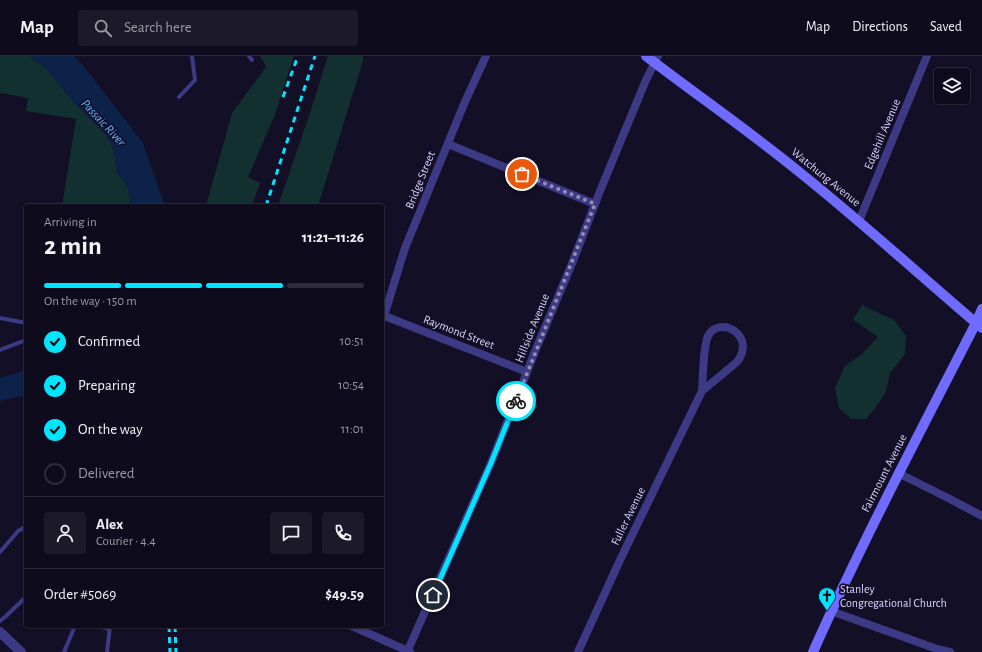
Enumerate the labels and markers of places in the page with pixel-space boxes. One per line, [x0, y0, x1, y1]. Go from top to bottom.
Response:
pin [505, 157, 539, 191]
pin [416, 578, 450, 612]
place label: Stanley Congregational Church [840, 583, 947, 609]
church icon: Stanley Congregational Church [817, 586, 837, 611]

